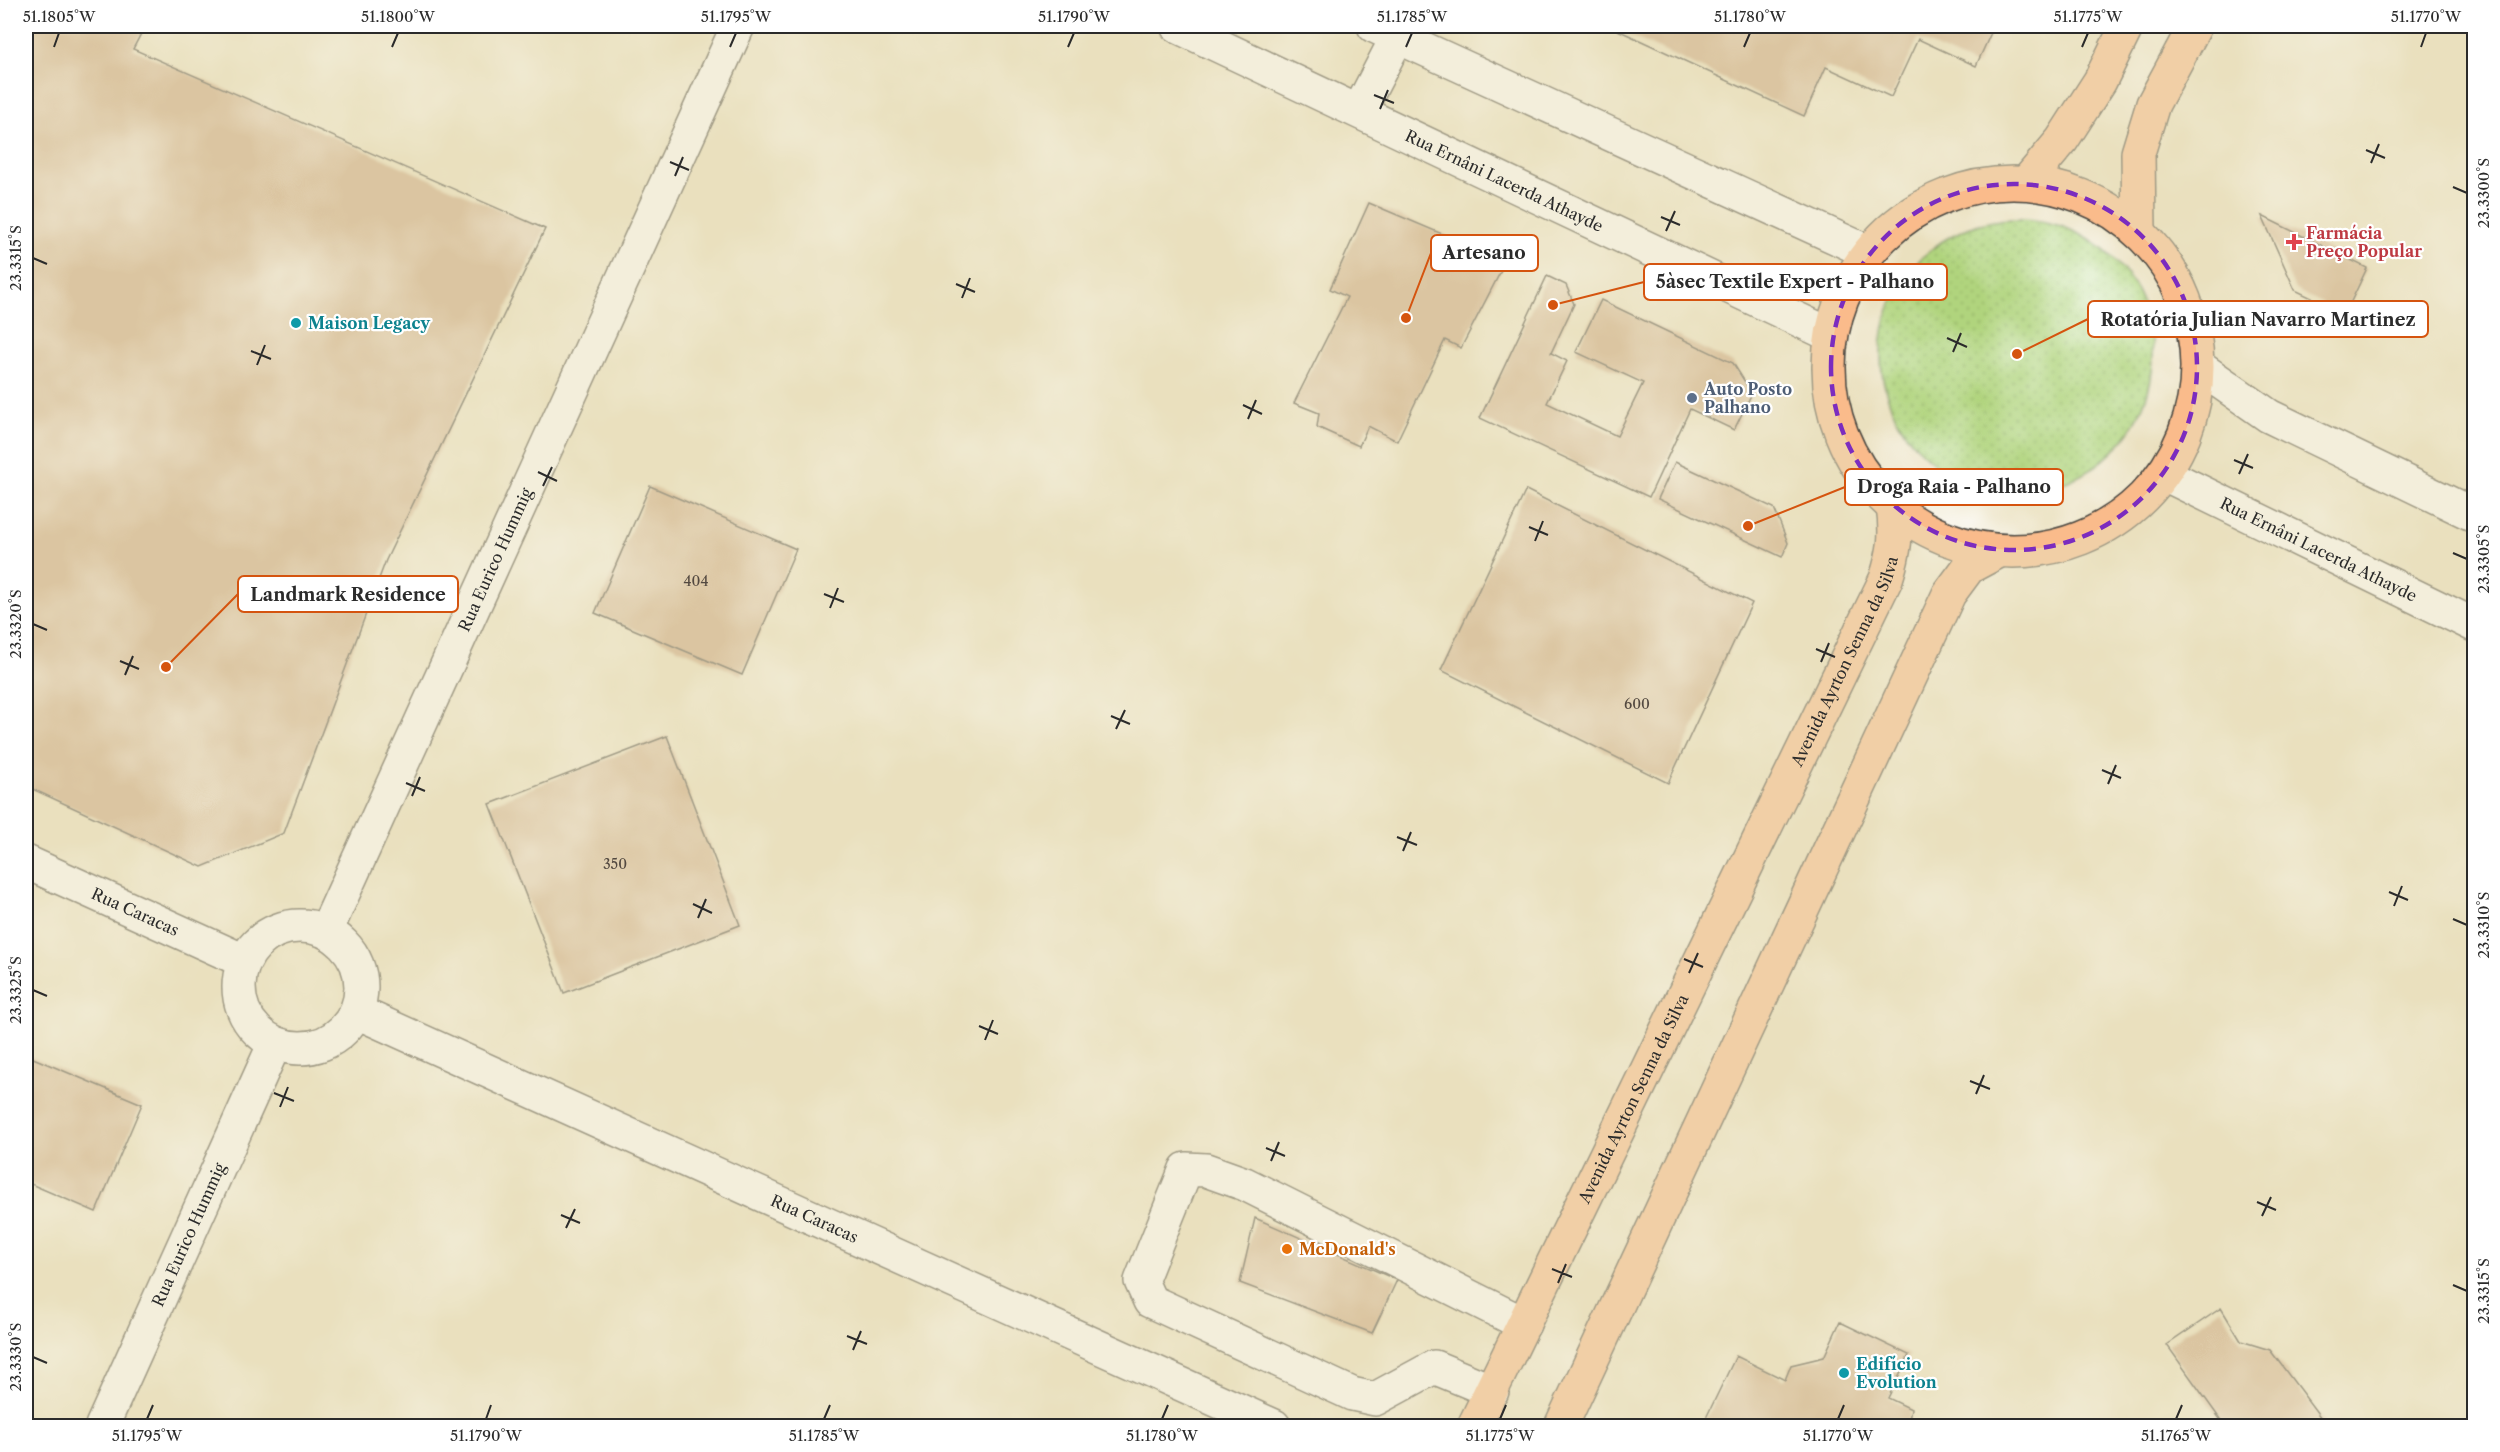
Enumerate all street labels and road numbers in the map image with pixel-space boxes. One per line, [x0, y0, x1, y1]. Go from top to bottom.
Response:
street label: Rua Ernâni Lacerda Athayde [1402, 125, 1607, 236]
street label: Rua Eurico Hummig [454, 484, 537, 635]
street label: Rua Ernâni Lacerda Athayde [2217, 493, 2420, 606]
street label: Avenida Ayrton Senna da Silva [1786, 554, 1902, 770]
street label: Rua Caracas [88, 883, 182, 940]
street label: Avenida Ayrton Senna da Silva [1573, 990, 1693, 1207]
street label: Rua Eurico Hummig [147, 1159, 230, 1310]
street label: Rua Caracas [768, 1190, 861, 1247]

